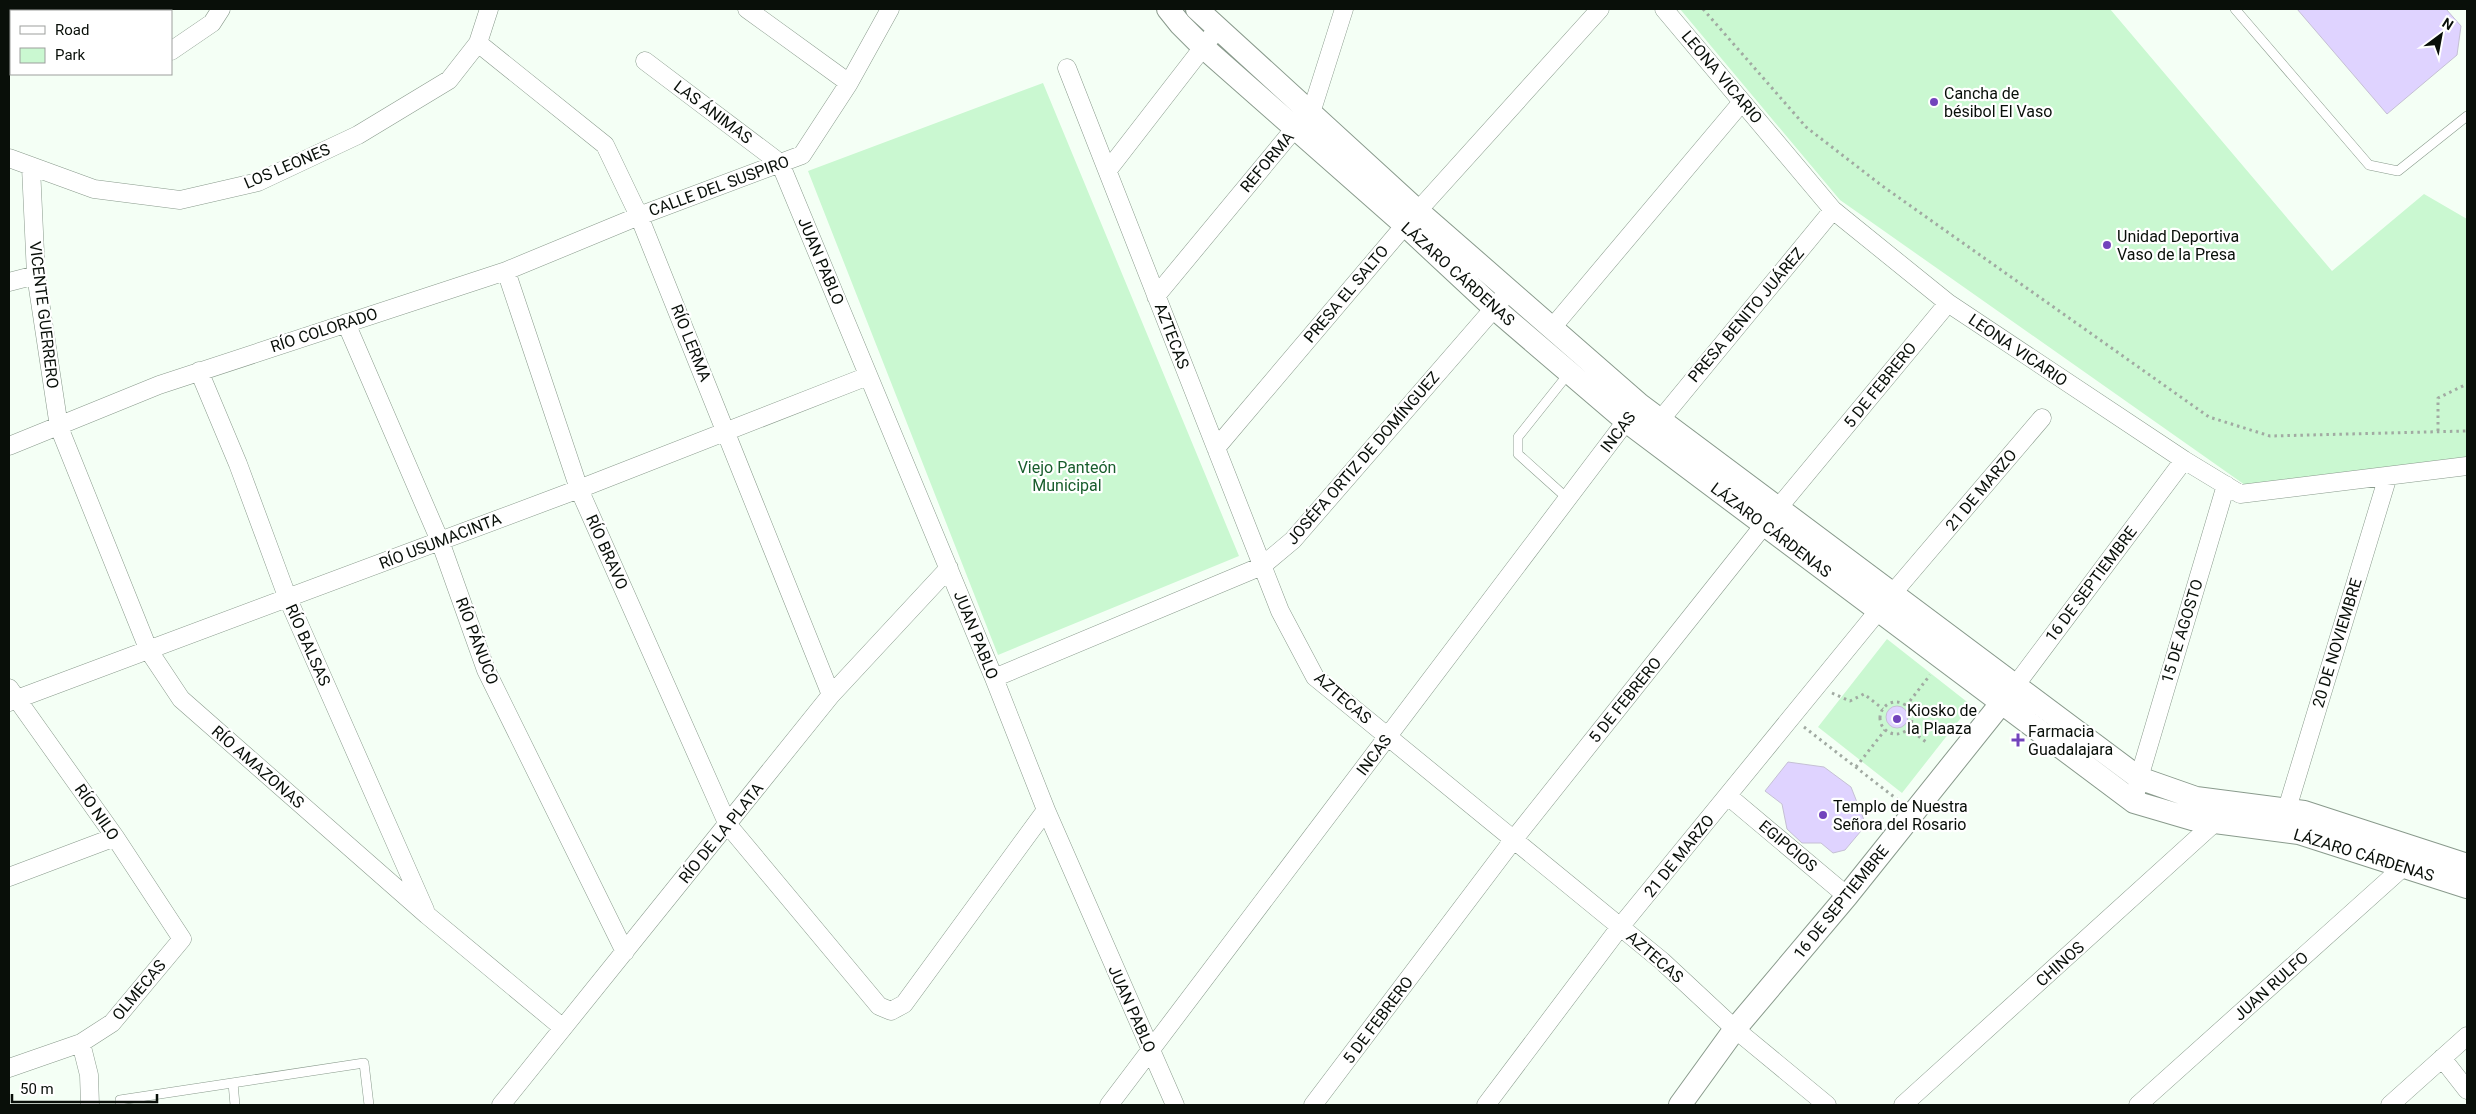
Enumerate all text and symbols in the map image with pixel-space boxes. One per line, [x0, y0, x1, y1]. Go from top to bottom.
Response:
legend [10, 10, 172, 75]
north arrow [2416, 10, 2466, 60]
text: N [2439, 15, 2456, 33]
text: Road [55, 21, 89, 39]
street label: LEONA VICARIO [1678, 27, 1766, 127]
text: Park [55, 46, 86, 64]
street label: LAS ÁNIMAS [670, 76, 756, 148]
place label: Cancha de bésibol El Vaso [1944, 84, 2052, 121]
marker: Cancha de bésibol El Vaso [1928, 96, 1940, 108]
street label: REFORMA [1236, 127, 1298, 196]
street label: LOS LEONES [241, 139, 333, 193]
street label: CALLE DEL SUSPIRO [646, 152, 792, 220]
street label: JUAN PABLO [794, 214, 848, 308]
street label: LÁZARO CÁRDENAS [1397, 218, 1519, 330]
place label: Unidad Deportiva Vaso de la Presa [2117, 227, 2239, 264]
marker: Unidad Deportiva Vaso de la Presa [2101, 239, 2113, 251]
street label: VICENTE GUERRERO [26, 240, 62, 390]
street label: PRESA EL SALTO [1300, 241, 1392, 347]
street label: PRESA BENITO JUÁREZ [1684, 244, 1808, 386]
street label: AZTECAS [1151, 300, 1193, 372]
street label: RÍO LERMA [667, 302, 715, 385]
street label: RÍO COLORADO [268, 304, 380, 356]
street label: LEONA VICARIO [1965, 310, 2071, 390]
street label: 5 DE FEBRERO [1840, 339, 1920, 431]
street label: JOSÉFA ORTIZ DE DOMÍNGUEZ [1283, 368, 1443, 548]
street label: INCAS [1597, 408, 1639, 456]
street label: 21 DE MARZO [1941, 445, 2021, 535]
park label: Viejo Panteón Municipal [1018, 458, 1116, 495]
street label: LÁZARO CÁRDENAS [1707, 478, 1835, 582]
street label: RÍO USUMACINTA [376, 509, 504, 573]
street label: RÍO BRAVO [582, 512, 632, 592]
street label: 16 DE SEPTIEMBRE [2041, 522, 2141, 646]
street label: 20 DE NOVIEMBRE [2308, 576, 2366, 710]
street label: 15 DE AGOSTO [2157, 577, 2207, 685]
street label: JUAN PABLO [950, 588, 1002, 682]
street label: RÍO PÁNUCO [452, 595, 502, 687]
street label: RÍO BALSAS [281, 601, 335, 689]
street label: 5 DE FEBRERO [1585, 654, 1665, 746]
street label: AZTECAS [1311, 668, 1375, 728]
place label: Kiosko de la Plaaza [1907, 701, 1977, 738]
marker: Kiosko de la Plaaza [1891, 713, 1903, 725]
street label: RÍO AMAZONAS [208, 722, 308, 812]
place label: Farmacia Guadalajara [2028, 722, 2113, 759]
street label: INCAS [1353, 731, 1395, 779]
marker: Farmacia Guadalajara [2012, 734, 2024, 746]
street label: RÍO DE LA PLATA [675, 779, 768, 887]
street label: RÍO NILO [71, 780, 123, 844]
place label: Templo de Nuestra Señora del Rosario [1833, 797, 1968, 834]
marker: Templo de Nuestra Señora del Rosario [1817, 809, 1829, 821]
street label: 21 DE MARZO [1640, 811, 1718, 901]
street label: EGIPCIOS [1755, 816, 1821, 876]
street label: LÁZARO CÁRDENAS [2291, 825, 2437, 885]
street label: 16 DE SEPTIEMBRE [1790, 842, 1892, 962]
street label: AZTECAS [1623, 927, 1687, 987]
street label: CHINOS [2032, 937, 2088, 991]
street label: JUAN RULFO [2230, 948, 2312, 1024]
street label: OLMECAS [108, 956, 170, 1024]
street label: JUAN PABLO [1104, 962, 1160, 1056]
street label: 5 DE FEBRERO [1339, 973, 1417, 1067]
scale bar [12, 1072, 158, 1104]
text: 50 m [20, 1080, 54, 1098]

